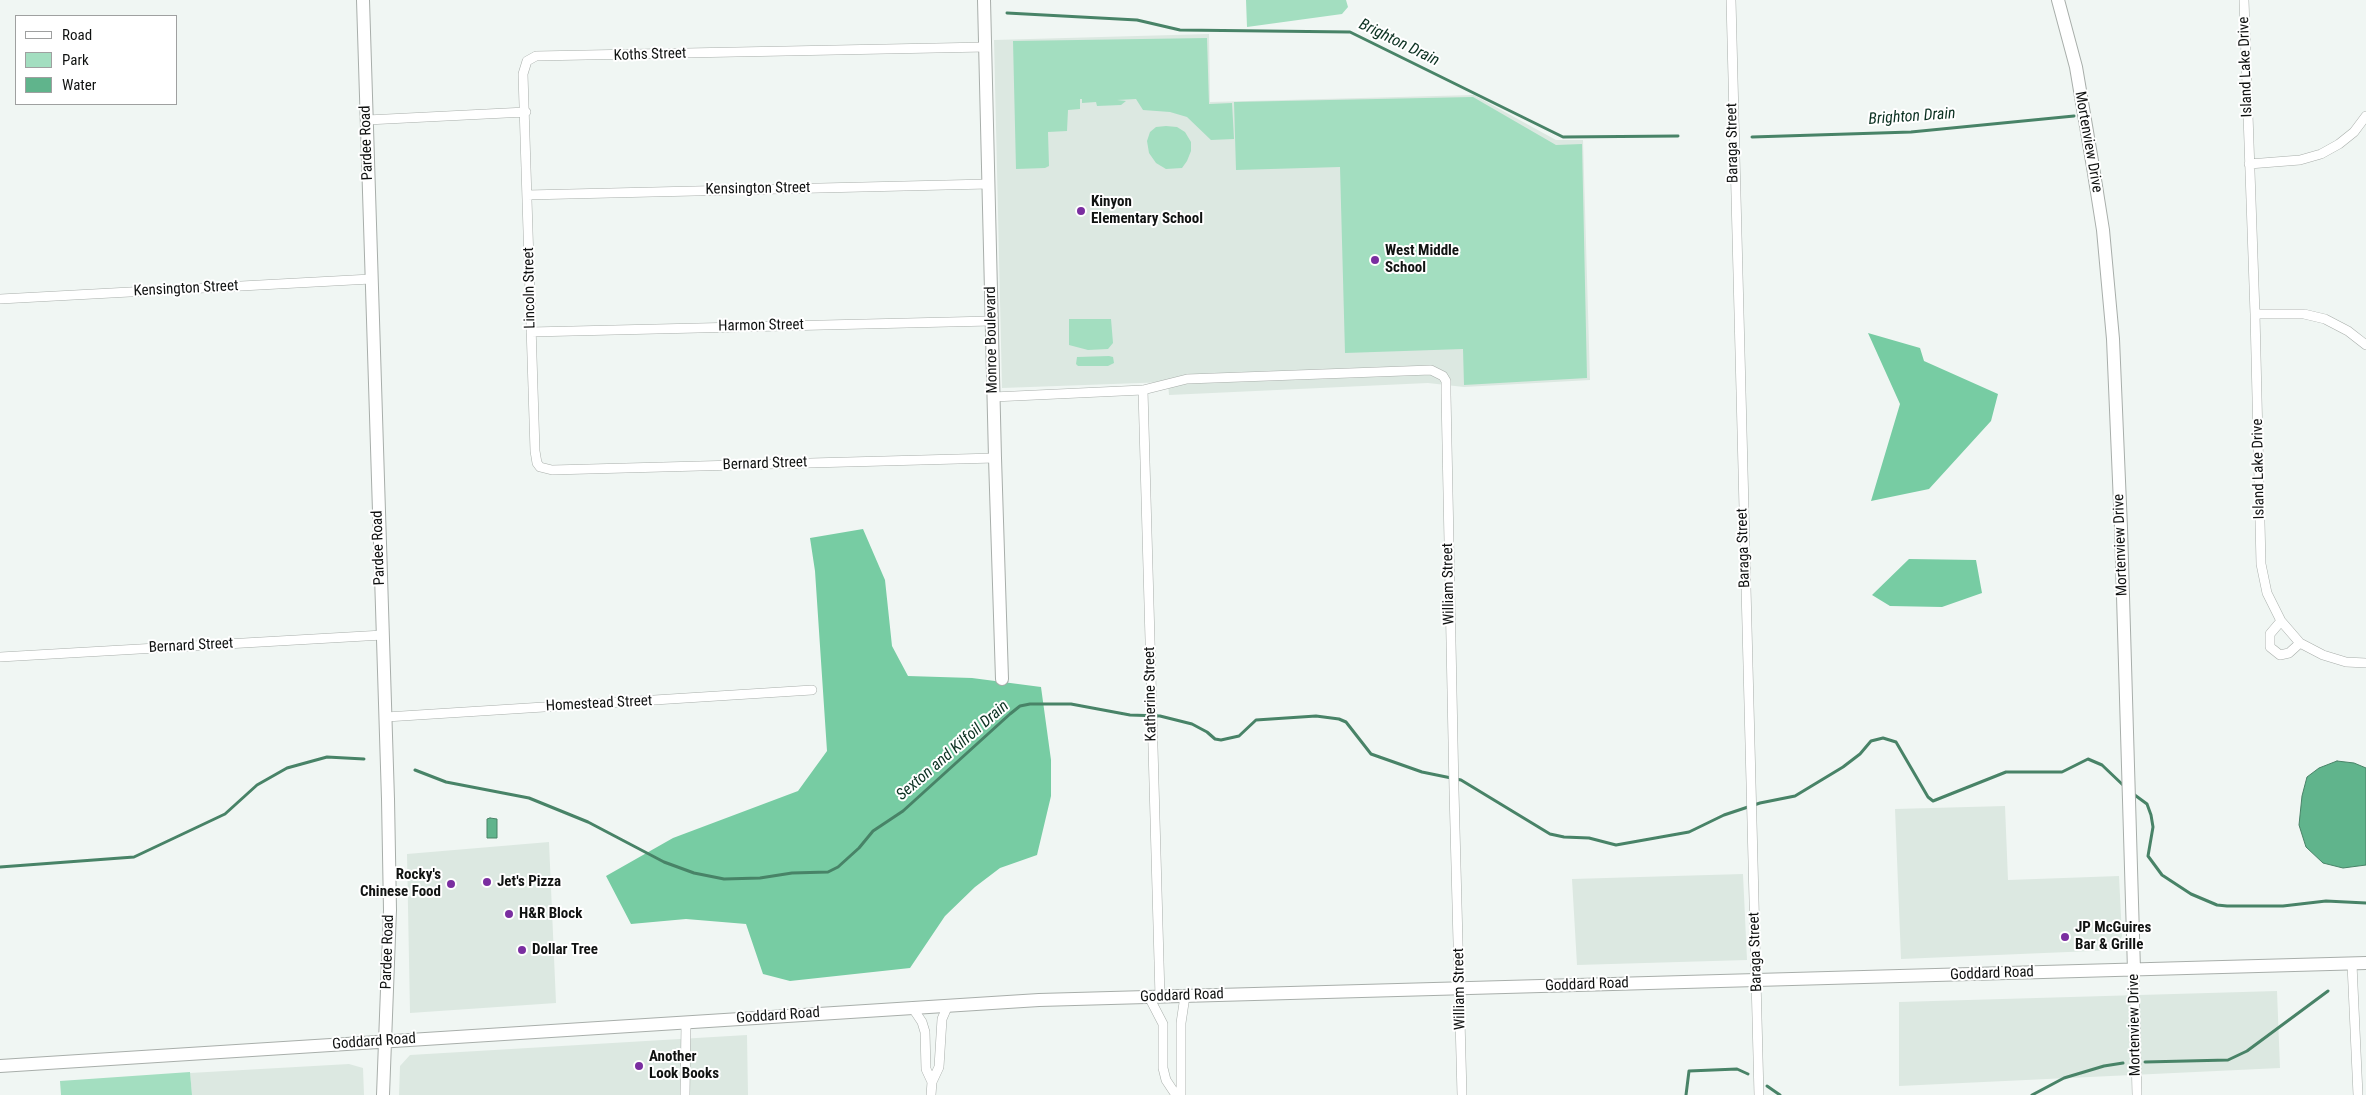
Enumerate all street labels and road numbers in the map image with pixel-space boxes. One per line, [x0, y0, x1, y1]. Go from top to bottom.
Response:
street label: Island Lake Drive [2235, 16, 2257, 118]
street label: Koths Street [613, 45, 687, 65]
street label: Mortenview Drive [2070, 90, 2106, 194]
street label: Baraga Street [1723, 103, 1743, 183]
street label: Pardee Road [357, 105, 377, 181]
street label: Kensington Street [705, 179, 811, 199]
street label: Lincoln Street [520, 247, 540, 329]
street label: Kensington Street [133, 277, 239, 301]
street label: Monroe Boulevard [982, 286, 1002, 394]
street label: Harmon Street [718, 316, 804, 336]
street label: Island Lake Drive [2249, 419, 2269, 519]
street label: Bernard Street [722, 454, 808, 474]
street label: Mortenview Drive [2110, 493, 2132, 597]
street label: Baraga Street [1734, 508, 1754, 588]
street label: Pardee Road [369, 510, 389, 586]
street label: William Street [1439, 543, 1459, 625]
street label: Bernard Street [148, 635, 234, 657]
street label: Katherine Street [1141, 646, 1161, 742]
street label: Homestead Street [545, 692, 653, 716]
street label: Baraga Street [1746, 912, 1766, 992]
street label: Pardee Road [378, 914, 398, 990]
street label: William Street [1450, 948, 1470, 1030]
street label: Goddard Road [1950, 964, 2034, 984]
street label: Mortenview Drive [2125, 974, 2145, 1076]
street label: Goddard Road [1545, 975, 1629, 995]
street label: Goddard Road [1140, 986, 1224, 1006]
street label: Goddard Road [736, 1004, 820, 1028]
street label: Goddard Road [332, 1030, 416, 1054]

